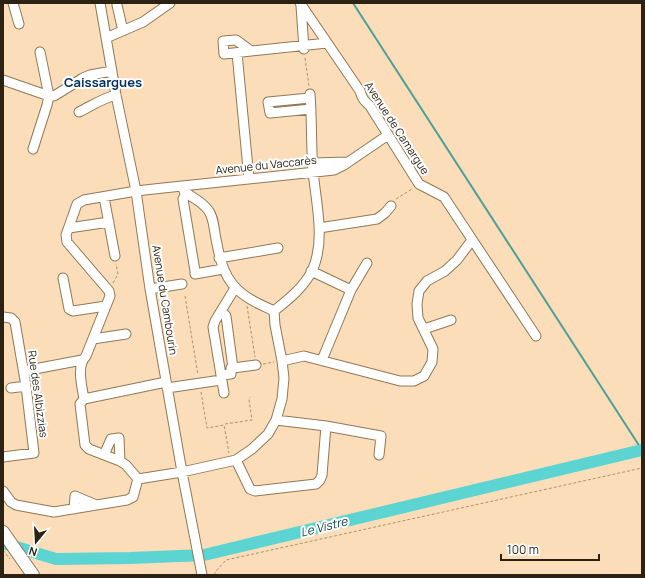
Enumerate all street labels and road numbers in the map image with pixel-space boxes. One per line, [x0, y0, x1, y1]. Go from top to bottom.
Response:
street label: Avenue de Camargue [362, 78, 433, 177]
street label: Avenue du Vaccarès [215, 152, 317, 177]
street label: Avenue du Cambourin [149, 244, 182, 356]
street label: Rue des Albizzias [25, 349, 52, 439]

